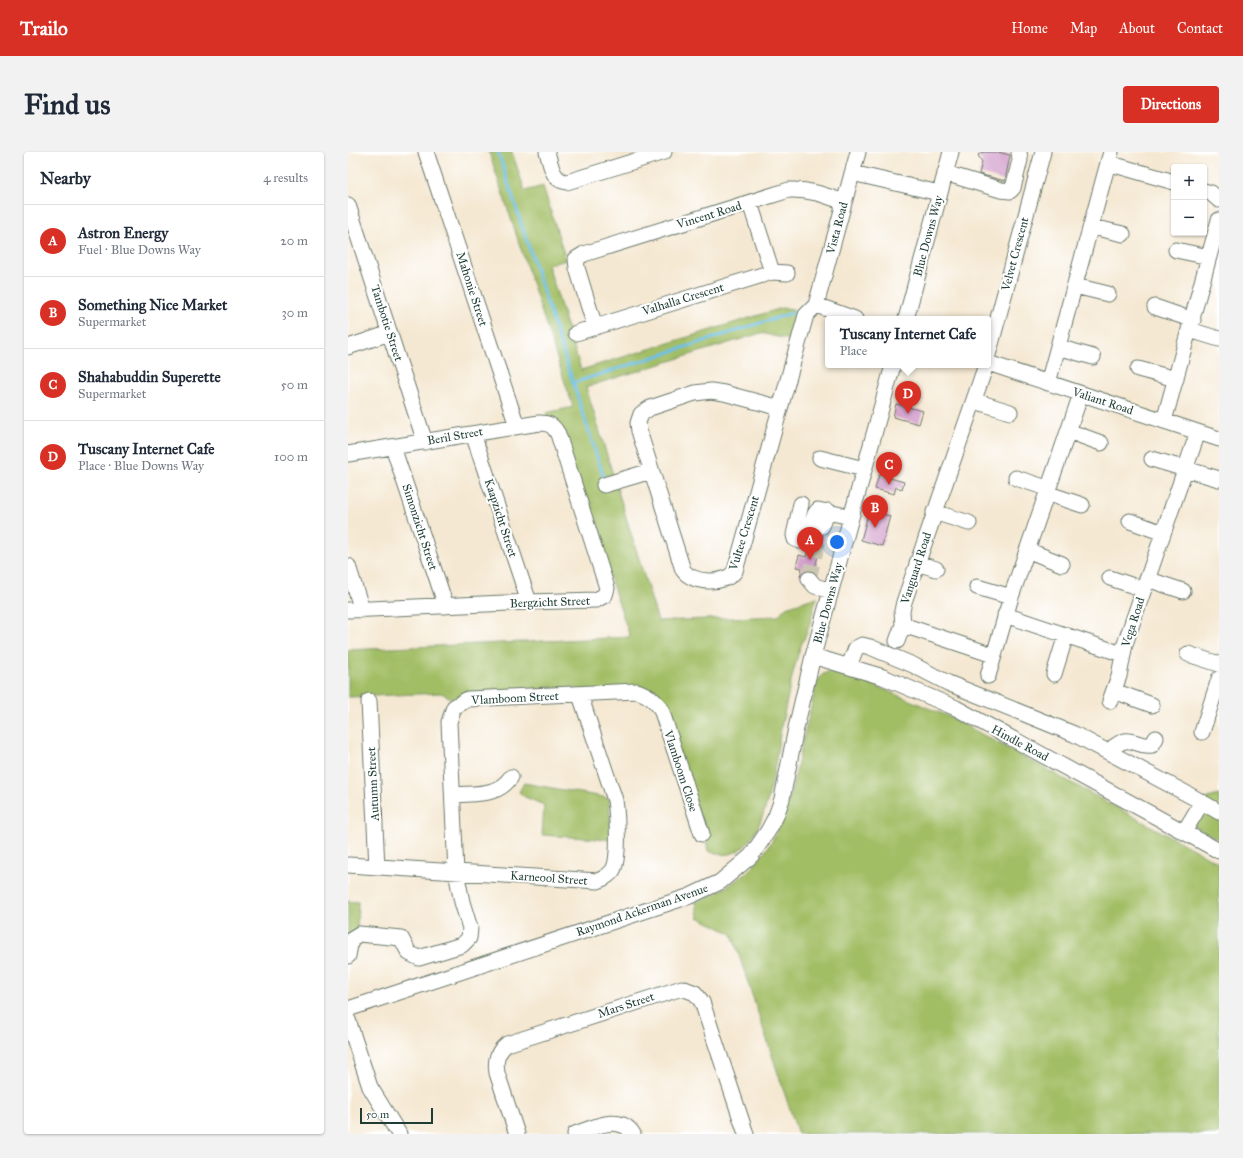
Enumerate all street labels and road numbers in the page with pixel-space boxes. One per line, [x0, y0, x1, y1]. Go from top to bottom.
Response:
street label: Blue Downs Way [910, 194, 946, 278]
street label: Vincent Road [674, 199, 743, 232]
street label: Vista Road [823, 200, 851, 257]
street label: Velvet Crescent [998, 215, 1032, 293]
street label: Mahonie Street [453, 250, 491, 329]
street label: Valhalla Crescent [640, 280, 726, 318]
street label: Tambotie Street [368, 283, 406, 364]
street label: Valiant Road [1070, 384, 1135, 417]
street label: Beril Street [426, 424, 485, 448]
street label: Kaapzicht Street [482, 477, 521, 560]
street label: Simonzicht Street [399, 482, 441, 573]
street label: Vultee Crescent [726, 493, 762, 573]
street label: Vanguard Road [897, 530, 935, 607]
street label: Blue Downs Way [810, 561, 846, 645]
street label: Bergzicht Street [510, 594, 591, 611]
street label: Vega Road [1118, 595, 1149, 650]
street label: Vlamboom Street [470, 689, 560, 707]
street label: Hindle Road [989, 722, 1051, 764]
street label: Vlamboom Close [661, 728, 701, 813]
street label: Autumn Street [364, 746, 382, 822]
street label: Karneool Street [510, 868, 589, 888]
street label: Raymond Ackerman Avenue [574, 881, 710, 939]
street label: Mars Street [596, 989, 657, 1021]

